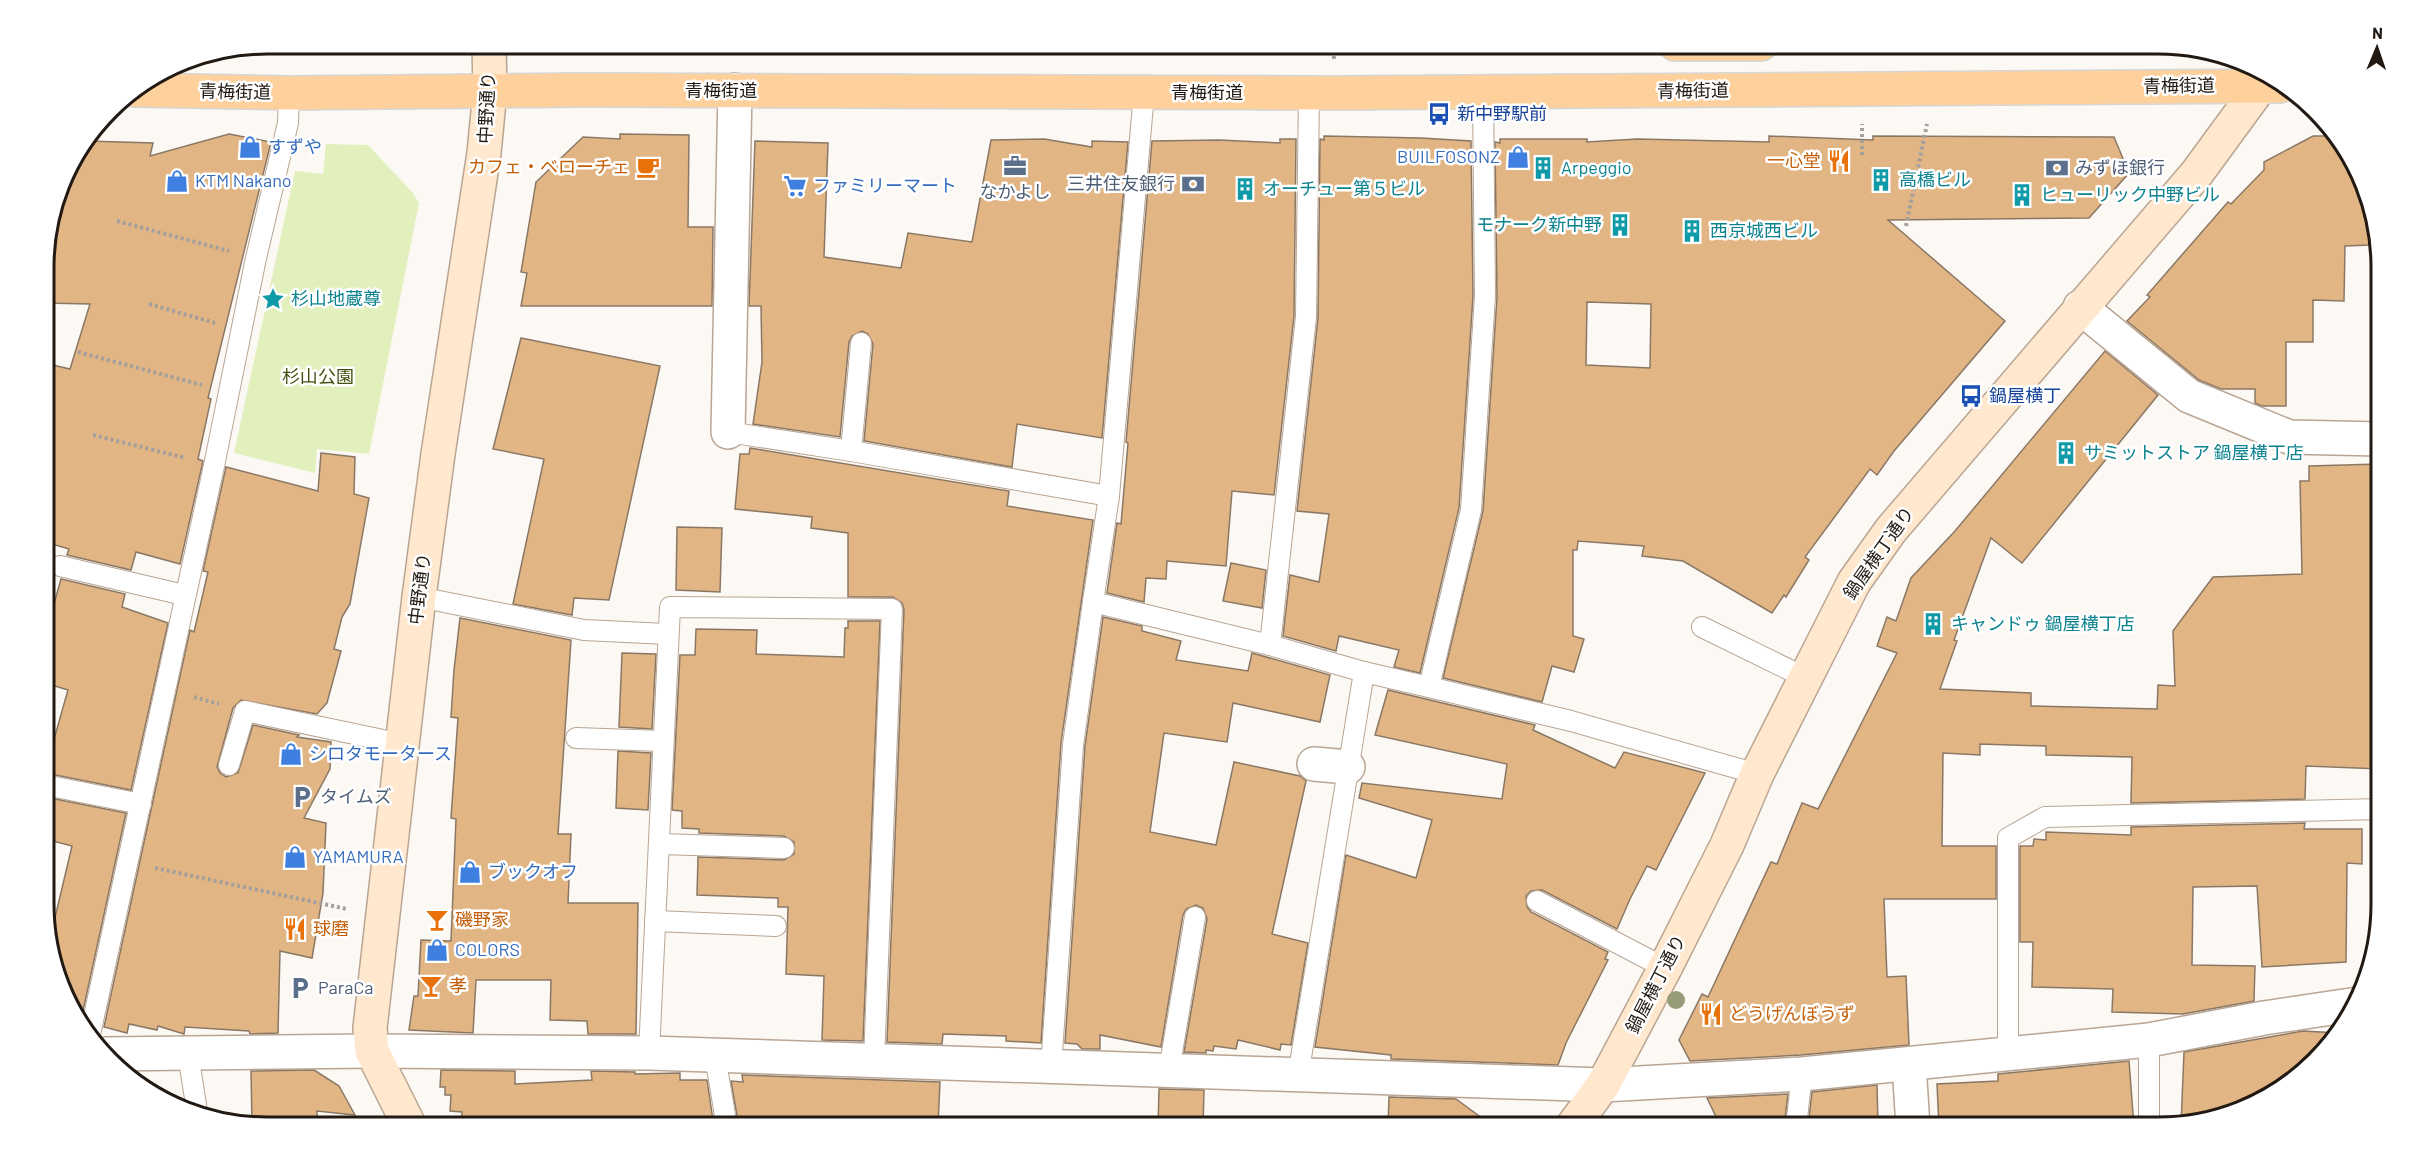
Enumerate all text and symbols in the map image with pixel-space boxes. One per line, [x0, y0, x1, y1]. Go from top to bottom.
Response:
north arrow [2347, 18, 2407, 78]
text: N [2372, 23, 2383, 42]
street label: 中野通り [473, 71, 499, 144]
street label: 青梅街道 [2143, 73, 2215, 97]
street label: 青梅街道 [1657, 78, 1729, 102]
street label: 青梅街道 [199, 79, 271, 103]
street label: 青梅街道 [685, 79, 757, 101]
street label: 青梅街道 [1171, 81, 1243, 103]
bus stop icon: 新中野駅前 [1426, 101, 1452, 127]
place label: 新中野駅前 [1457, 102, 1547, 124]
shop icon: すずや [237, 134, 263, 160]
place label: すずや [268, 135, 322, 157]
shop icon: BUILFOSONZ [1505, 144, 1531, 170]
place label: BUILFOSONZ [1397, 145, 1500, 167]
restaurant icon: 一心堂 [1826, 148, 1852, 174]
place label: 一心堂 [1767, 149, 1821, 171]
office icon: なかよし [1002, 153, 1028, 179]
cafe icon: カフェ・ベローチェ [635, 154, 661, 180]
place label: カフェ・ベローチェ [468, 155, 630, 177]
building icon: Arpeggio [1530, 155, 1556, 181]
bank icon: みずほ銀行 [2044, 155, 2070, 181]
place label: Arpeggio [1561, 156, 1632, 178]
place label: みずほ銀行 [2075, 156, 2165, 178]
building icon: 高橋ビル [1868, 167, 1894, 193]
shop icon: KTM Nakano [164, 168, 190, 194]
place label: 高橋ビル [1899, 168, 1971, 190]
place label: KTM Nakano [195, 169, 292, 191]
bank icon: 三井住友銀行 [1180, 171, 1206, 197]
place label: 三井住友銀行 [1067, 172, 1175, 194]
supermarket icon: ファミリーマート [782, 173, 808, 199]
place label: ファミリーマート [813, 174, 957, 196]
building icon: オーチュー第５ビル [1232, 176, 1258, 202]
place label: オーチュー第５ビル [1263, 177, 1425, 199]
place label: なかよし [979, 180, 1051, 202]
building icon: ヒューリック中野ビル [2009, 182, 2035, 208]
place label: ヒューリック中野ビル [2040, 183, 2220, 205]
building icon: モナーク新中野 [1607, 212, 1633, 238]
place label: モナーク新中野 [1476, 213, 1602, 235]
building icon: 西京城西ビル [1679, 218, 1705, 244]
place label: 西京城西ビル [1710, 219, 1818, 241]
place icon: 杉山地蔵尊 [260, 286, 286, 312]
place label: 杉山地蔵尊 [291, 287, 381, 309]
park label: 杉山公園 [282, 365, 354, 387]
bus stop icon: 鍋屋横丁 [1958, 383, 1984, 409]
place label: 鍋屋横丁 [1989, 384, 2061, 406]
building icon: サミットストア 鍋屋横丁店 [2053, 440, 2079, 466]
place label: サミットストア 鍋屋横丁店 [2084, 441, 2304, 463]
street label: 鍋屋横丁通り [1838, 502, 1918, 603]
street label: 中野通り [404, 552, 434, 626]
building icon: キャンドゥ 鍋屋横丁店 [1920, 611, 1946, 637]
place label: キャンドゥ 鍋屋横丁店 [1951, 612, 2135, 634]
shop icon: シロタモータース [278, 741, 304, 767]
place label: シロタモータース [309, 742, 452, 764]
parking icon: タイムズ [289, 784, 315, 810]
place label: タイムズ [320, 785, 392, 807]
shop icon: YAMAMURA [282, 844, 308, 870]
place label: YAMAMURA [313, 845, 404, 867]
shop icon: ブックオフ [457, 859, 483, 885]
place label: ブックオフ [488, 860, 578, 882]
bar icon: 磯野家 [424, 907, 450, 933]
place label: 磯野家 [455, 908, 509, 930]
restaurant icon: 球磨 [282, 916, 308, 942]
place label: 球磨 [313, 917, 349, 939]
street label: 鍋屋横丁通り [1621, 930, 1689, 1037]
shop icon: COLORS [424, 937, 450, 963]
place label: COLORS [455, 938, 520, 960]
bar icon: 孝 [418, 973, 444, 999]
place label: 孝 [449, 974, 467, 996]
parking icon: ParaCa [287, 975, 313, 1001]
place label: ParaCa [318, 976, 374, 998]
restaurant icon: どうげんぼうず [1698, 1001, 1724, 1027]
place label: どうげんぼうず [1729, 1002, 1855, 1024]

